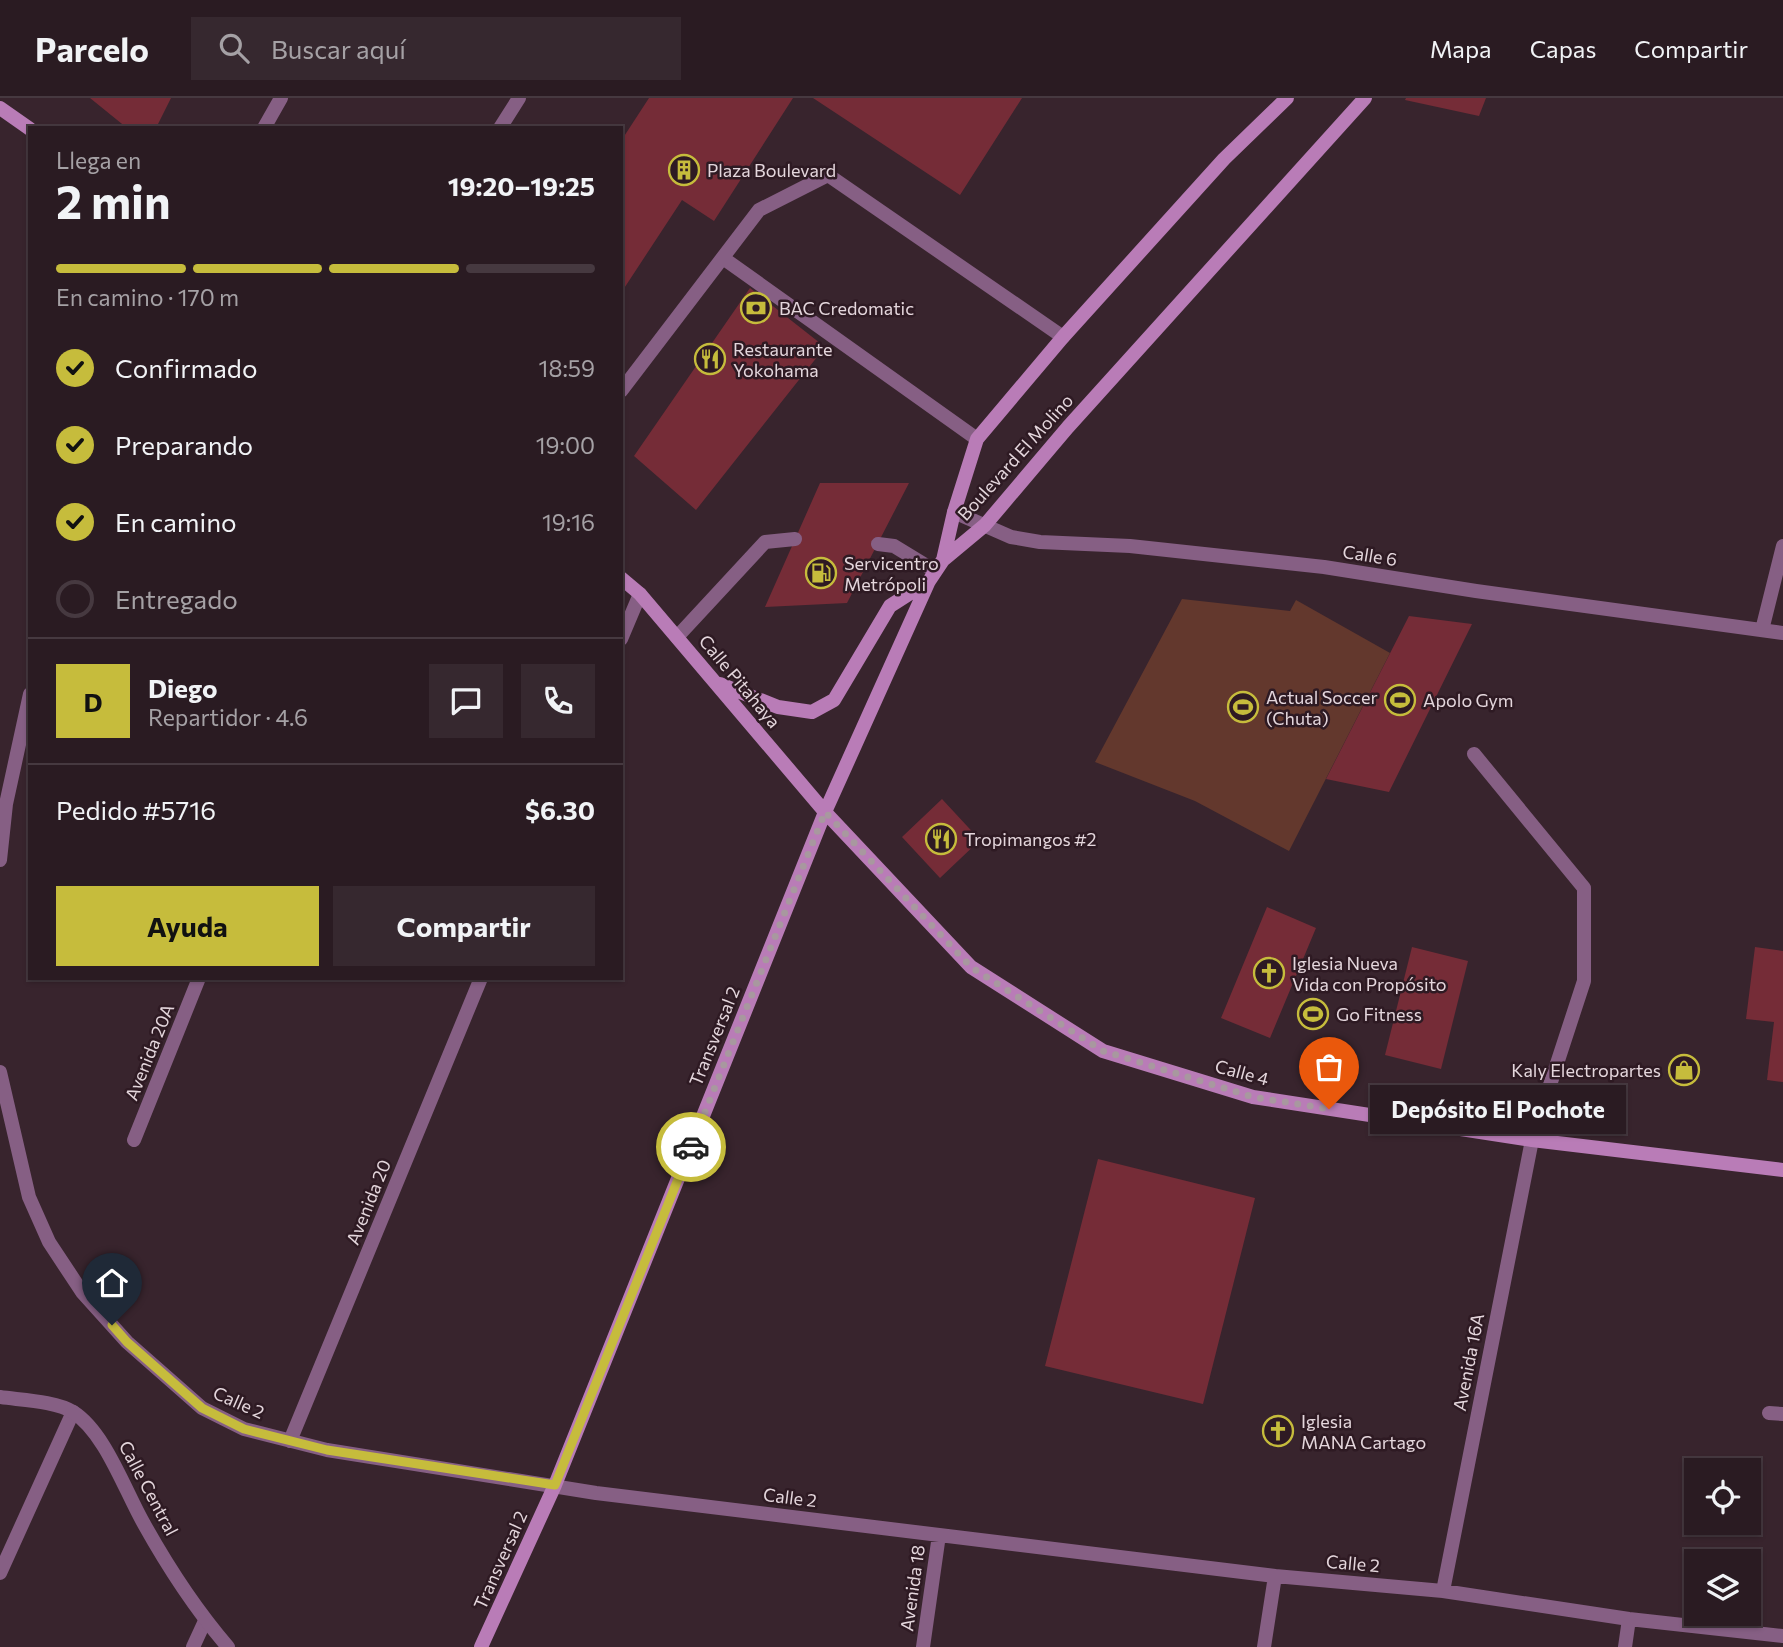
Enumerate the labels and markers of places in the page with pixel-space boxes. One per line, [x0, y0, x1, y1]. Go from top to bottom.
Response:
building icon: Plaza Boulevard [667, 153, 701, 187]
place label: Plaza Boulevard [707, 159, 836, 181]
bank icon: BAC Credomatic [739, 291, 773, 325]
place label: BAC Credomatic [779, 297, 914, 319]
place label: Restaurante Yokohama [733, 338, 832, 381]
restaurant icon: Restaurante Yokohama [693, 342, 727, 376]
place label: Servicentro Metrópoli [844, 552, 939, 595]
fuel station icon: Servicentro Metrópoli [804, 556, 838, 590]
sports icon: Apolo Gym [1383, 683, 1417, 717]
place label: Actual Soccer (Chuta) [1266, 686, 1378, 729]
place label: Apolo Gym [1423, 689, 1513, 711]
sports icon: Actual Soccer (Chuta) [1226, 690, 1260, 724]
restaurant icon: Tropimangos #2 [924, 822, 958, 856]
place label: Tropimangos #2 [964, 828, 1096, 850]
place label: Iglesia Nueva Vida con Propósito [1292, 952, 1447, 995]
church icon: Iglesia Nueva Vida con Propósito [1252, 956, 1286, 990]
sports icon: Go Fitness [1296, 997, 1330, 1031]
place label: Go Fitness [1336, 1003, 1422, 1025]
pin [1299, 1037, 1359, 1109]
shop icon: Kaly Electropartes [1667, 1053, 1701, 1087]
place label: Kaly Electropartes [1511, 1059, 1661, 1081]
callout: Depósito El Pochote [1371, 1084, 1626, 1134]
pin [82, 1253, 142, 1325]
place label: Iglesia MANA Cartago [1301, 1410, 1426, 1453]
church icon: Iglesia MANA Cartago [1261, 1414, 1295, 1448]

